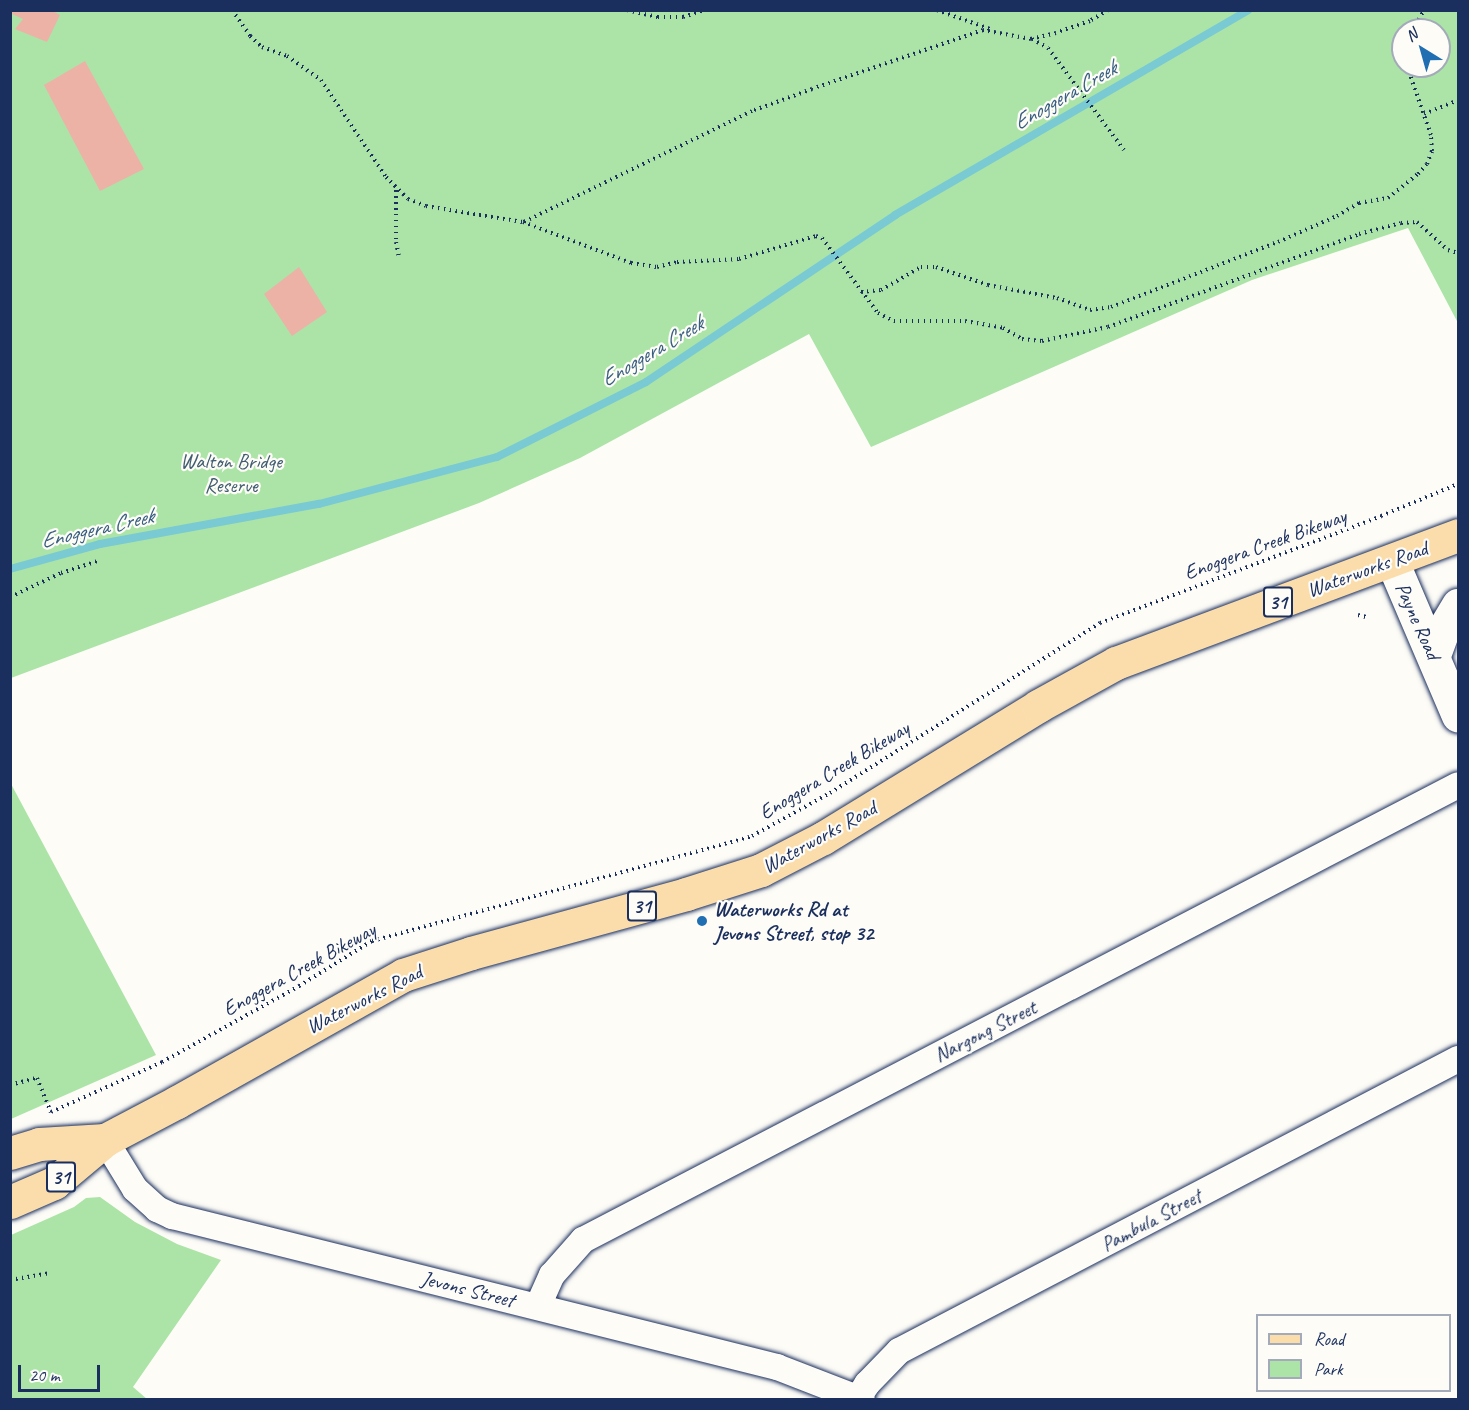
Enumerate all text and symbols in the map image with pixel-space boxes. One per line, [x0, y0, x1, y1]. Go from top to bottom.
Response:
north arrow [1391, 18, 1451, 78]
text: N [1401, 24, 1421, 46]
water label: Enoggera Creek [1009, 56, 1121, 136]
water label: Enoggera Creek [596, 311, 708, 393]
park label: Walton Bridge Reserve [180, 448, 282, 498]
water label: Enoggera Creek [38, 503, 156, 555]
street label: Enoggera Creek Bikeway [1180, 503, 1350, 585]
street label: Waterworks Road [1303, 536, 1431, 602]
street label: Payne Road [1390, 579, 1446, 663]
road number: 31 [1263, 585, 1293, 619]
street label: Enoggera Creek Bikeway [754, 715, 914, 825]
street label: Waterworks Road [758, 795, 880, 879]
road number: 31 [627, 889, 657, 923]
place label: Waterworks Rd at Jevons Street, stop 32 [714, 896, 873, 946]
marker: Waterworks Rd at Jevons Street, stop 32 [695, 914, 709, 928]
street label: Enoggera Creek Bikeway [218, 917, 380, 1021]
street label: Waterworks Road [302, 959, 426, 1039]
street label: Nargong Street [929, 994, 1041, 1068]
road number: 31 [46, 1160, 76, 1194]
street label: Pambula Street [1097, 1183, 1205, 1257]
street label: Jevons Street [419, 1265, 517, 1313]
legend [1256, 1314, 1451, 1392]
text: Road [1314, 1328, 1344, 1350]
scale bar [21, 1353, 104, 1391]
text: Park [1314, 1358, 1343, 1380]
text: 20 m [29, 1364, 60, 1386]

